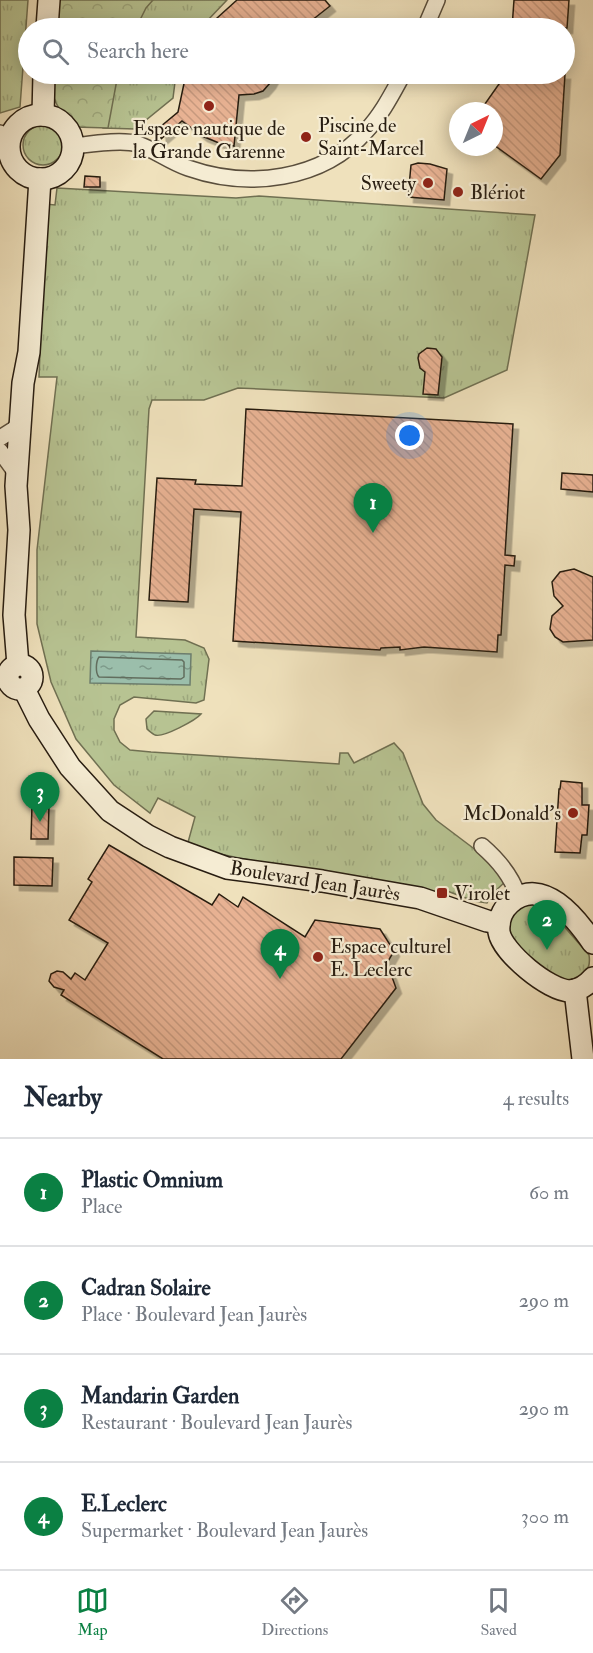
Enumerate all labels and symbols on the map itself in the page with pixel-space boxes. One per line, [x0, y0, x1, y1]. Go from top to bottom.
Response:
marker: Espace nautique de la Grande Garenne [202, 99, 216, 113]
north arrow [449, 102, 503, 156]
place label: Piscine de Saint-Marcel [318, 113, 424, 161]
place label: Espace nautique de la Grande Garenne [133, 116, 285, 164]
marker: Piscine de Saint-Marcel [299, 130, 313, 144]
place label: Sweety [361, 171, 417, 196]
marker: Sweety [421, 176, 435, 190]
place label: Blériot [470, 180, 526, 205]
marker: Blériot [451, 185, 465, 199]
your location [395, 421, 424, 450]
pin: 1 [354, 484, 392, 533]
pin: 3 [20, 772, 60, 822]
place label: McDonald's [463, 801, 561, 826]
marker: McDonald's [566, 806, 580, 820]
street label: Boulevard Jean Jaurès [228, 855, 402, 907]
place label: Virolet [454, 881, 511, 906]
marker: Virolet [435, 886, 449, 900]
pin: 2 [528, 900, 566, 950]
pin: 4 [260, 930, 300, 979]
place label: Espace culturel E. Leclerc [330, 934, 451, 982]
marker: Espace culturel E. Leclerc [311, 950, 325, 964]

